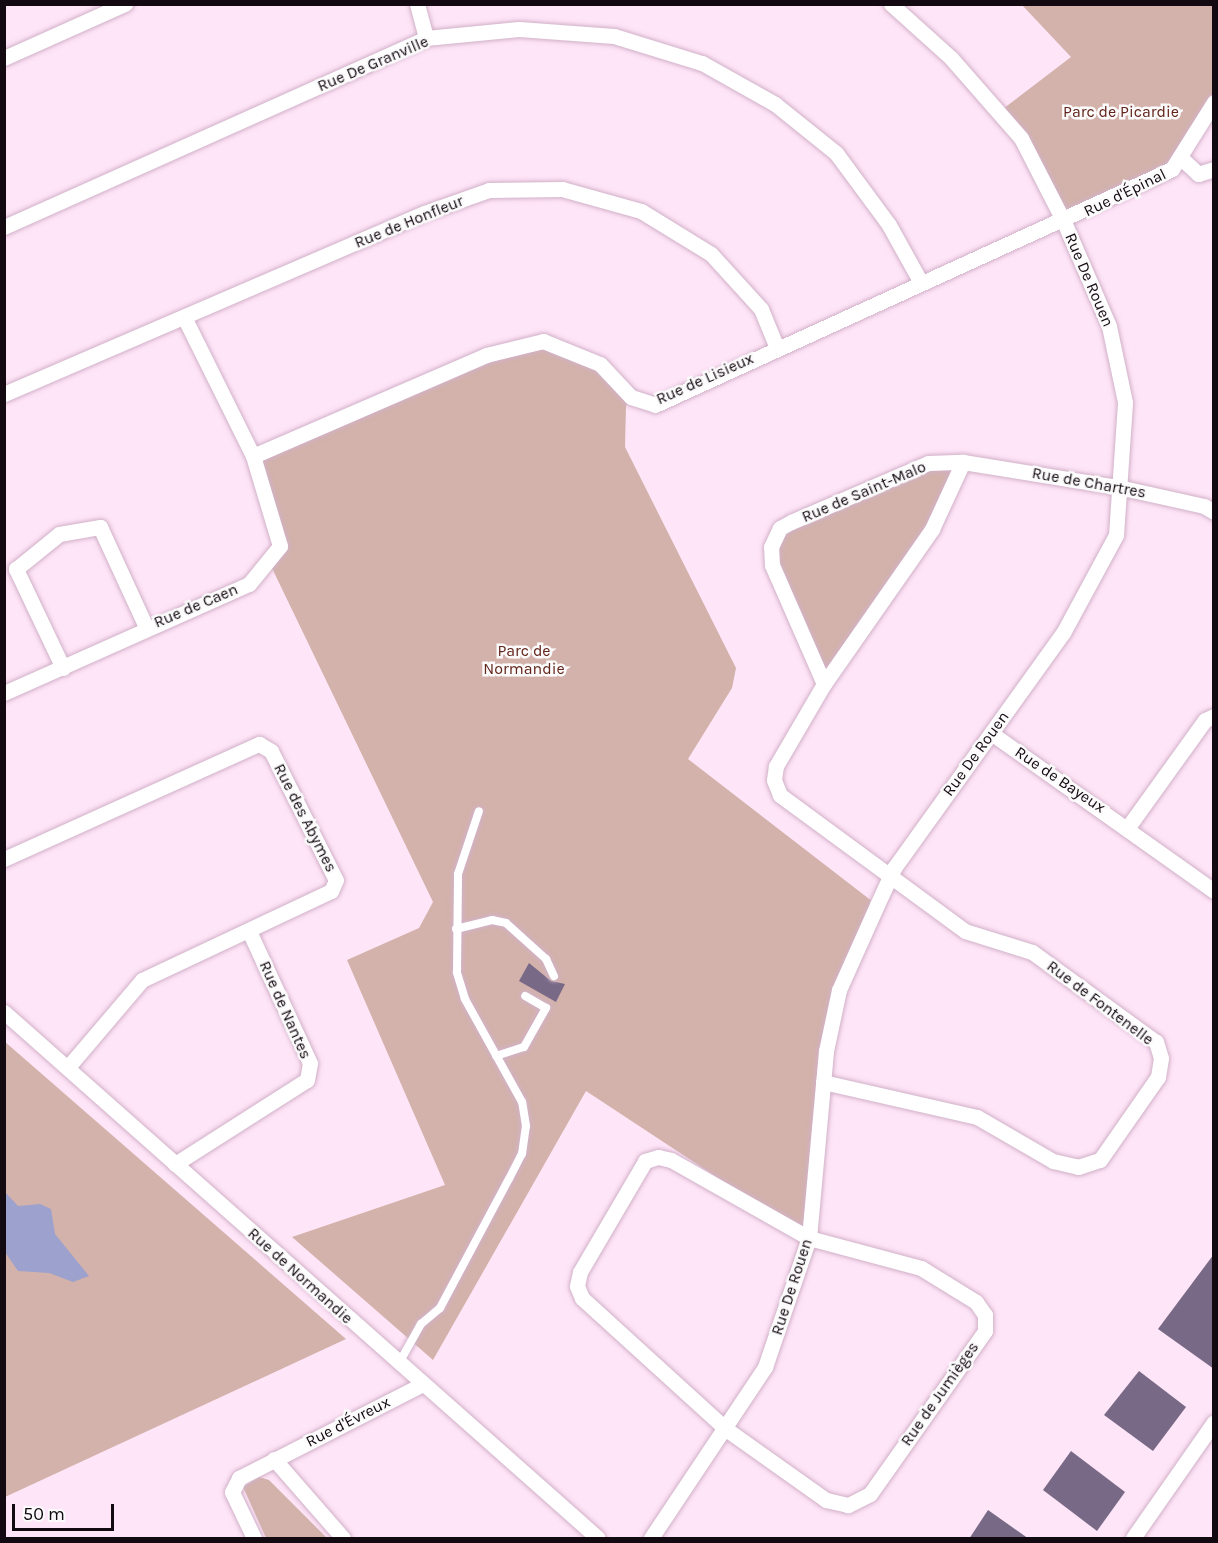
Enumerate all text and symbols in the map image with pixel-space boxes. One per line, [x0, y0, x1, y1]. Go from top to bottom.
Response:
street label: Rue De Granville [315, 32, 431, 96]
park label: Parc de Picardie [1063, 102, 1179, 122]
street label: Rue d'Épinal [1081, 165, 1169, 221]
street label: Rue de Honfleur [352, 191, 466, 253]
street label: Rue De Rouen [1061, 230, 1117, 330]
street label: Rue de Lisieux [653, 349, 757, 409]
street label: Rue de Saint-Malo [799, 457, 929, 527]
street label: Rue de Chartres [1030, 464, 1148, 502]
street label: Rue de Caen [151, 580, 241, 632]
park label: Parc de Normandie [483, 641, 565, 679]
street label: Rue De Rouen [939, 708, 1013, 800]
street label: Rue de Bayeux [1011, 743, 1109, 817]
street label: Rue des Abymes [269, 761, 341, 875]
street label: Rue de Fontenelle [1043, 957, 1157, 1049]
street label: Rue de Nantes [255, 958, 315, 1062]
street label: Rue de Normandie [244, 1224, 356, 1328]
street label: Rue De Rouen [767, 1236, 817, 1338]
street label: Rue de Jumièges [897, 1338, 983, 1450]
street label: Rue d'Évreux [303, 1393, 393, 1451]
scale bar [15, 1492, 117, 1530]
text: 50 m [23, 1503, 65, 1525]

